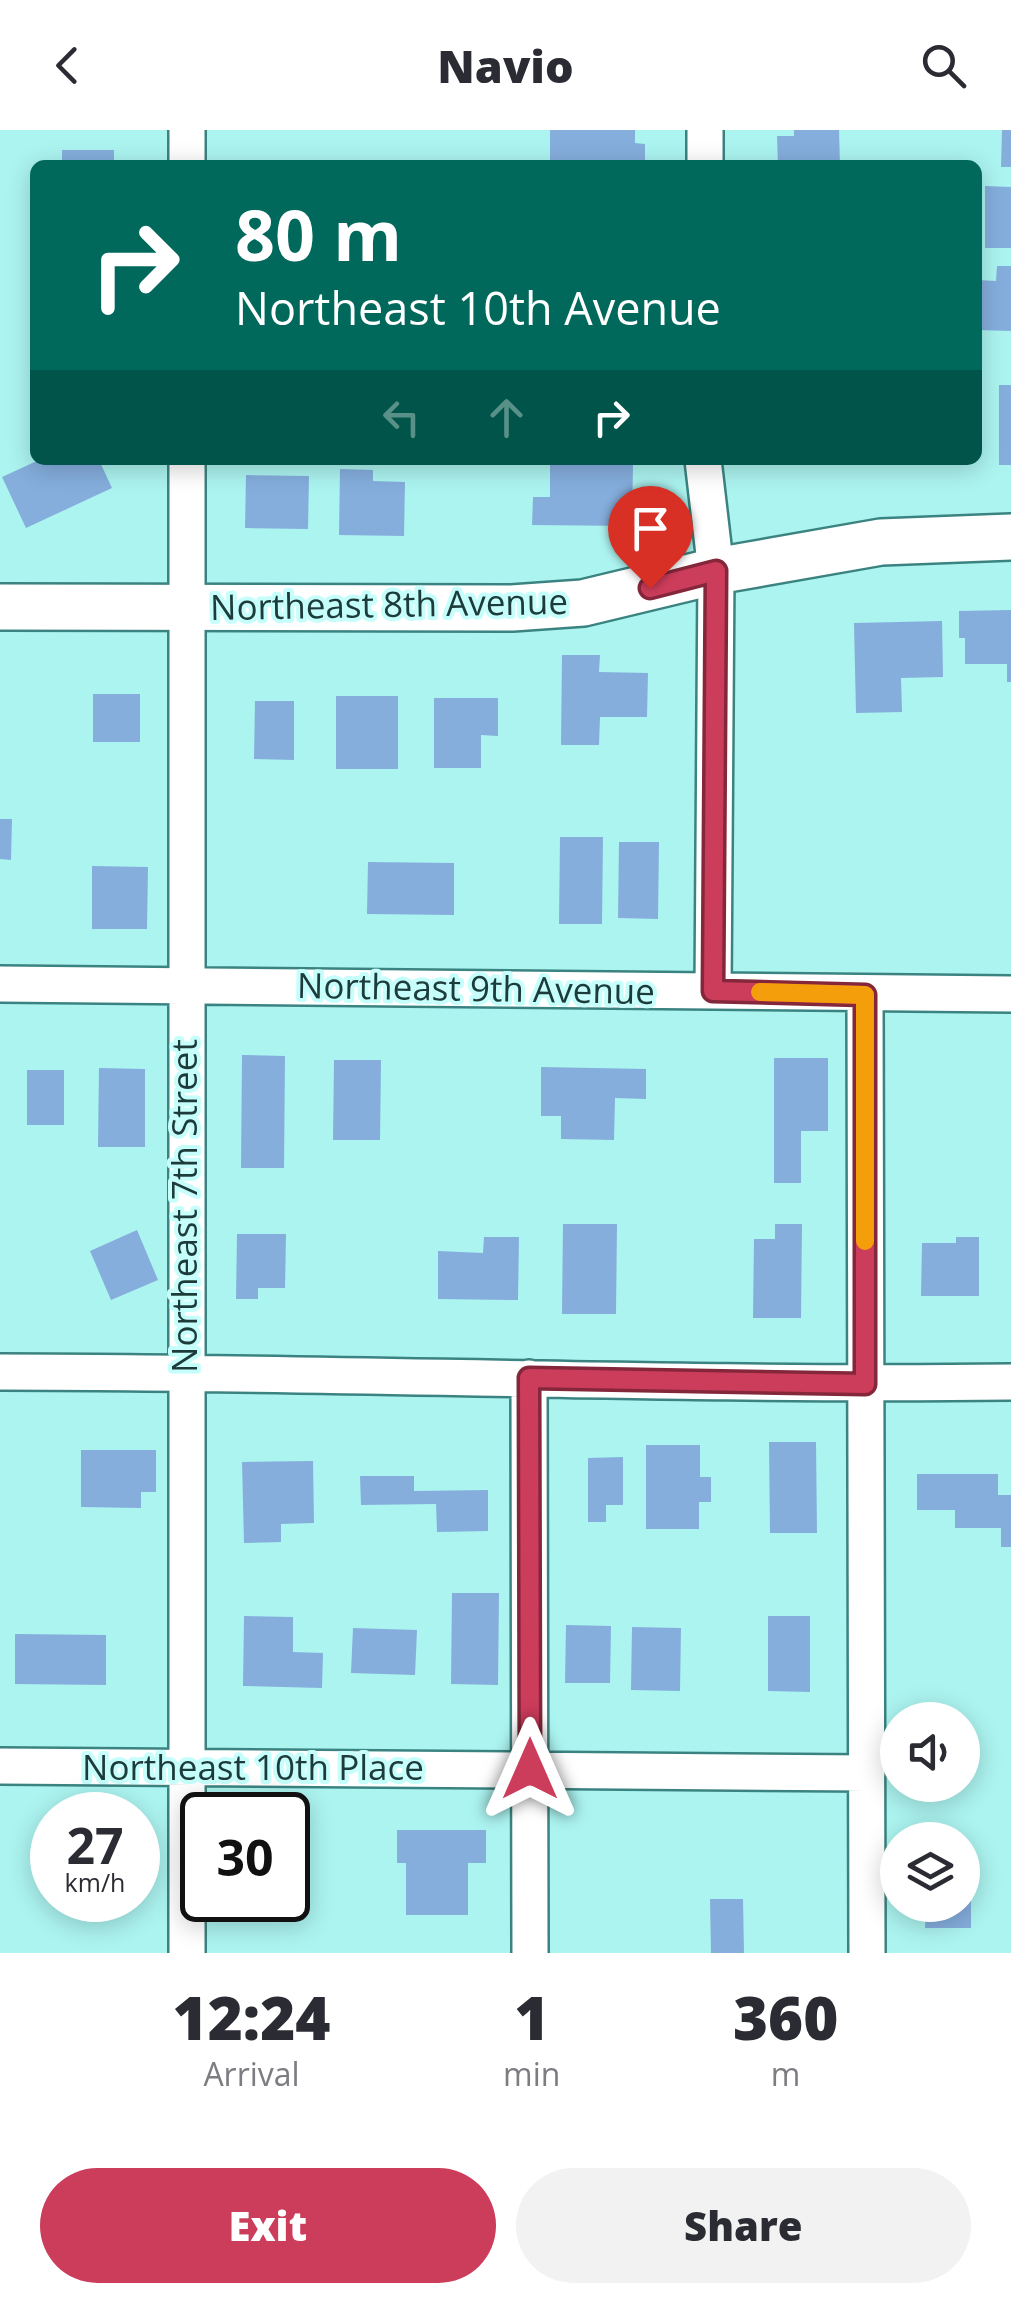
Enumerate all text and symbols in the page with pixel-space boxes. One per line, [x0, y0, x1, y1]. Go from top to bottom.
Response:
text: Navio [437, 35, 574, 96]
icon: back [40, 38, 95, 93]
icon: search [916, 38, 971, 93]
text: 80 m [235, 186, 402, 282]
icon: right [70, 200, 200, 330]
text: Northeast 10th Avenue [235, 277, 721, 338]
icon: left [374, 390, 429, 445]
icon: ahead [479, 390, 534, 445]
icon: right [584, 390, 639, 445]
pin [608, 486, 693, 589]
icon: arrive [623, 501, 678, 556]
street label: Northeast 8th Avenue [210, 577, 568, 630]
street label: Northeast 9th Avenue [297, 961, 655, 1014]
street label: Northeast 7th Street [160, 1039, 207, 1373]
map controls [880, 1702, 980, 1922]
button: sound [880, 1702, 980, 1802]
position arrow [478, 1717, 582, 1821]
street label: Northeast 10th Place [82, 1743, 424, 1790]
speed limit sign: 30 [180, 1792, 310, 1922]
text: 27 [66, 1811, 124, 1879]
button: layers [880, 1822, 980, 1922]
text: km/h [65, 1865, 125, 1899]
text: 12:24 [173, 1976, 331, 2058]
text: 1 [514, 1976, 549, 2058]
text: 360 [733, 1976, 838, 2058]
text: Arrival [203, 2052, 300, 2095]
text: min [503, 2052, 560, 2095]
text: m [771, 2052, 800, 2095]
button: Exit [40, 2168, 496, 2283]
button: Share [516, 2168, 971, 2283]

